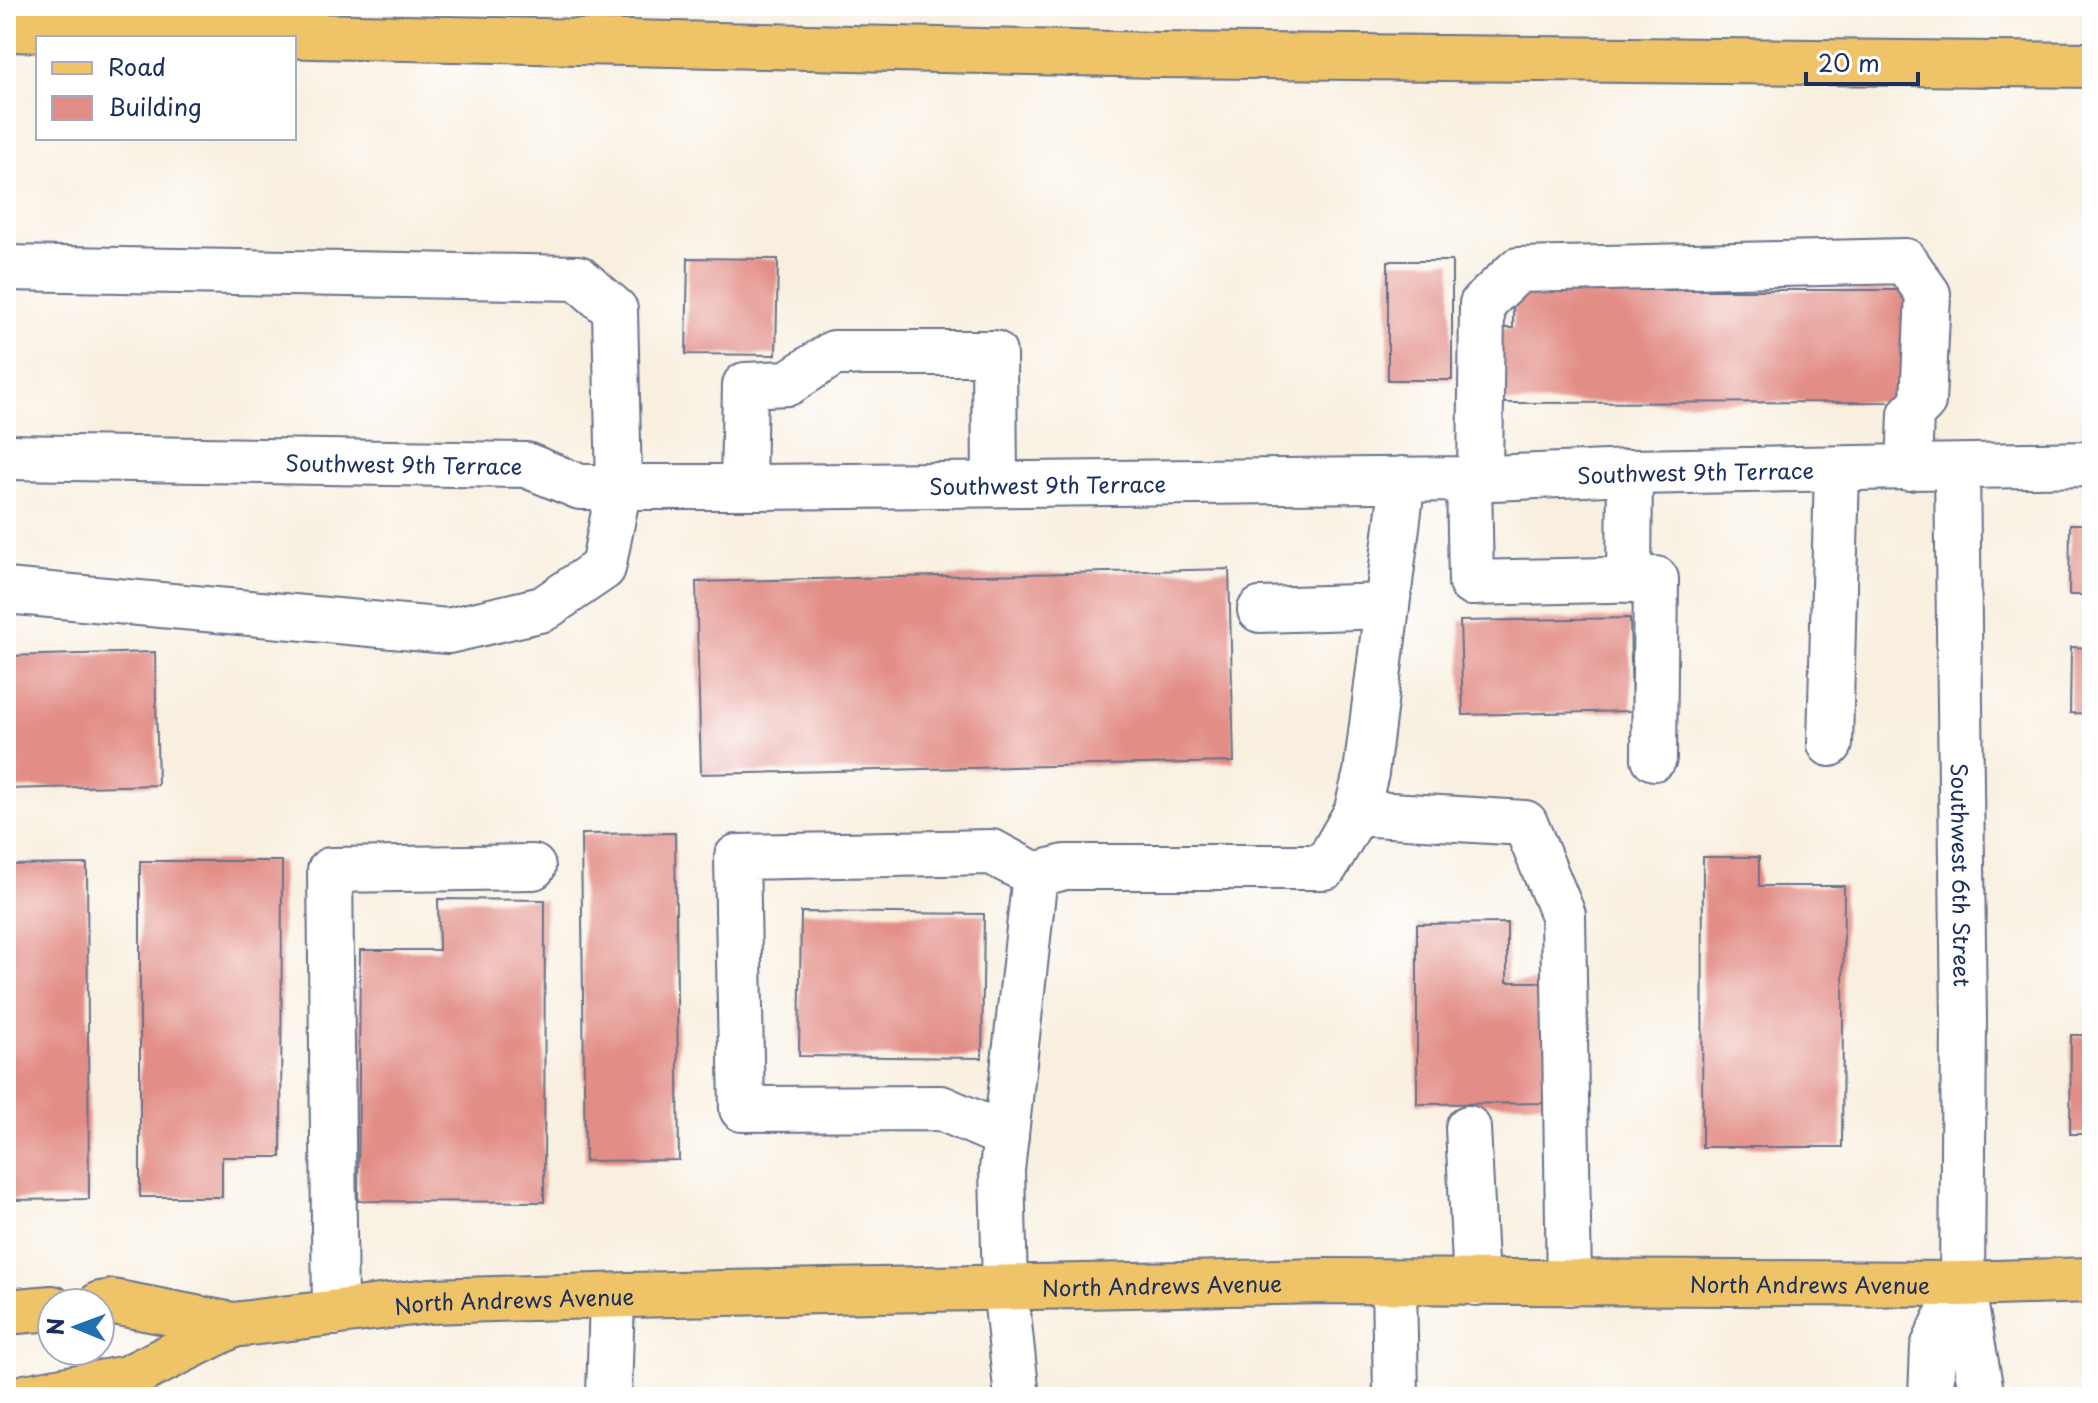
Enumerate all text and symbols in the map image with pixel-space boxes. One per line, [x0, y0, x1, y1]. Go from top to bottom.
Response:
legend [36, 36, 296, 140]
scale bar [1806, 36, 1918, 86]
text: 20 m [1818, 44, 1880, 80]
text: Road [108, 48, 166, 84]
text: Building [108, 88, 202, 124]
street label: Southwest 9th Terrace [285, 445, 523, 481]
street label: Southwest 9th Terrace [1576, 452, 1814, 491]
street label: Southwest 9th Terrace [929, 466, 1166, 502]
street label: Southwest 6th Street [1944, 763, 1980, 987]
street label: North Andrews Avenue [1042, 1265, 1282, 1303]
street label: North Andrews Avenue [1690, 1266, 1930, 1300]
street label: North Andrews Avenue [392, 1278, 635, 1322]
north arrow [36, 1287, 116, 1367]
text: N [38, 1318, 71, 1336]

